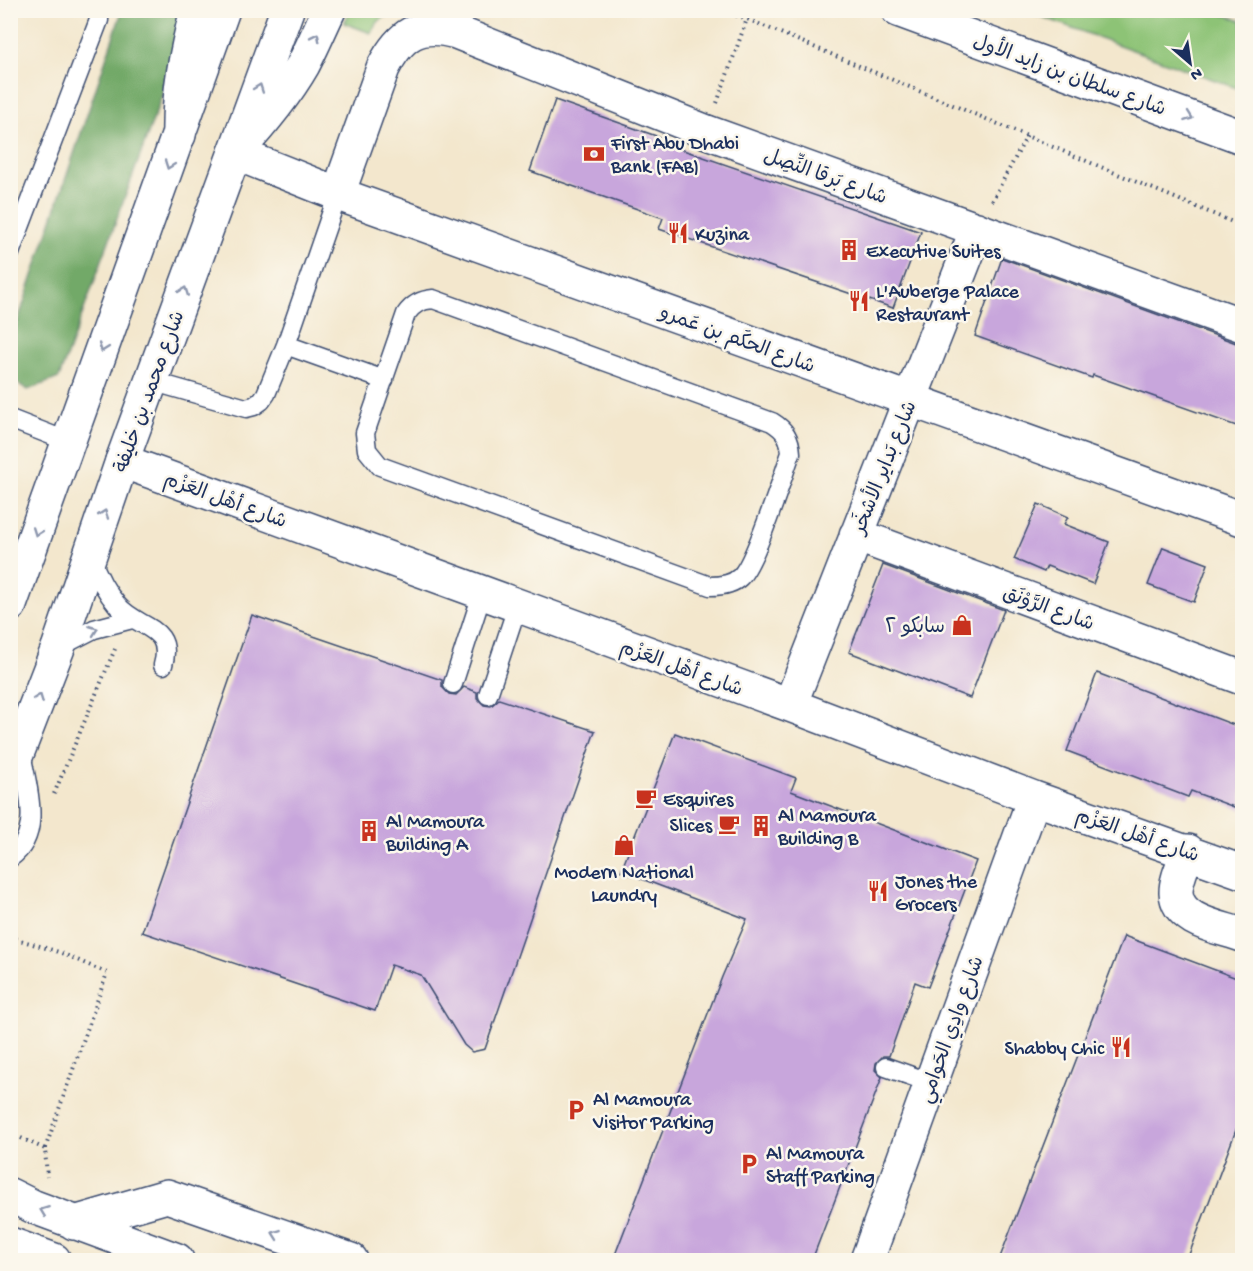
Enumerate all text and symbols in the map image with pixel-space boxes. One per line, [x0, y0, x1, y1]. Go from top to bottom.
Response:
street label: شارع سلطان بن زايد الأول [969, 27, 1170, 123]
one-way arrow [309, 33, 320, 44]
north arrow [1160, 33, 1220, 93]
text: N [1186, 62, 1205, 84]
one-way arrow [251, 83, 264, 94]
one-way arrow [1183, 110, 1194, 123]
place label: First Abu Dhabi Bank (FAB) [610, 134, 739, 180]
bank icon: First Abu Dhabi Bank (FAB) [582, 142, 606, 166]
street label: شارع بَرقا النِّصِل [760, 142, 891, 211]
one-way arrow [163, 159, 176, 170]
restaurant icon: Kuzina [666, 221, 690, 245]
place label: Kuzina [695, 225, 750, 248]
building icon: Executive Suites [837, 238, 861, 262]
place label: Executive Suites [866, 242, 1001, 265]
place label: L'Auberge Palace Restaurant [876, 282, 1019, 328]
one-way arrow [177, 286, 190, 297]
restaurant icon: L'Auberge Palace Restaurant [847, 289, 871, 313]
street label: شارع الحكَم بن عَمرو [654, 298, 819, 381]
street label: شارع محمد بن خليفة [110, 308, 191, 476]
one-way arrow [97, 342, 110, 353]
street label: شارع بَداير الأشخَر [844, 396, 923, 540]
street label: شارع أهْل العَزْم [160, 467, 290, 535]
one-way arrow [97, 509, 110, 520]
one-way arrow [31, 526, 44, 537]
street label: شارع الرَّوْنَق [999, 581, 1097, 637]
shop icon: سابكو ٢ [950, 613, 974, 637]
place label: سابكو ٢ [885, 616, 945, 640]
one-way arrow [87, 625, 98, 637]
street label: شارع أهْل العَزْم [616, 635, 746, 703]
one-way arrow [32, 693, 44, 704]
cafe icon: Esquires [634, 786, 658, 810]
place label: Esquires [663, 790, 734, 813]
street label: شارع أهْل العَزْم [1072, 803, 1203, 869]
place label: Al Mamoura Building B [777, 806, 877, 852]
place label: Al Mamoura Building A [385, 812, 485, 858]
cafe icon: Slices [717, 812, 741, 836]
building icon: Al Mamoura Building B [749, 814, 773, 838]
place label: Slices [670, 816, 713, 839]
building icon: Al Mamoura Building A [357, 819, 381, 843]
shop icon: Modern National Laundry [612, 833, 636, 857]
place label: Modern National Laundry [554, 863, 694, 909]
place label: Jones the Grocers [895, 872, 978, 918]
restaurant icon: Jones the Grocers [866, 879, 890, 903]
street label: شارع وادِي الحَوامي [915, 953, 993, 1108]
restaurant icon: Shabby Chic [1109, 1035, 1133, 1059]
place label: Shabby Chic [1004, 1039, 1105, 1062]
place label: Al Mamoura Visitor Parking [592, 1090, 714, 1136]
parking icon: Al Mamoura Visitor Parking [564, 1098, 588, 1122]
place label: Al Mamoura Staff Parking [766, 1144, 875, 1190]
parking icon: Al Mamoura Staff Parking [737, 1152, 761, 1176]
one-way arrow [39, 1206, 50, 1218]
one-way arrow [271, 1228, 282, 1241]

